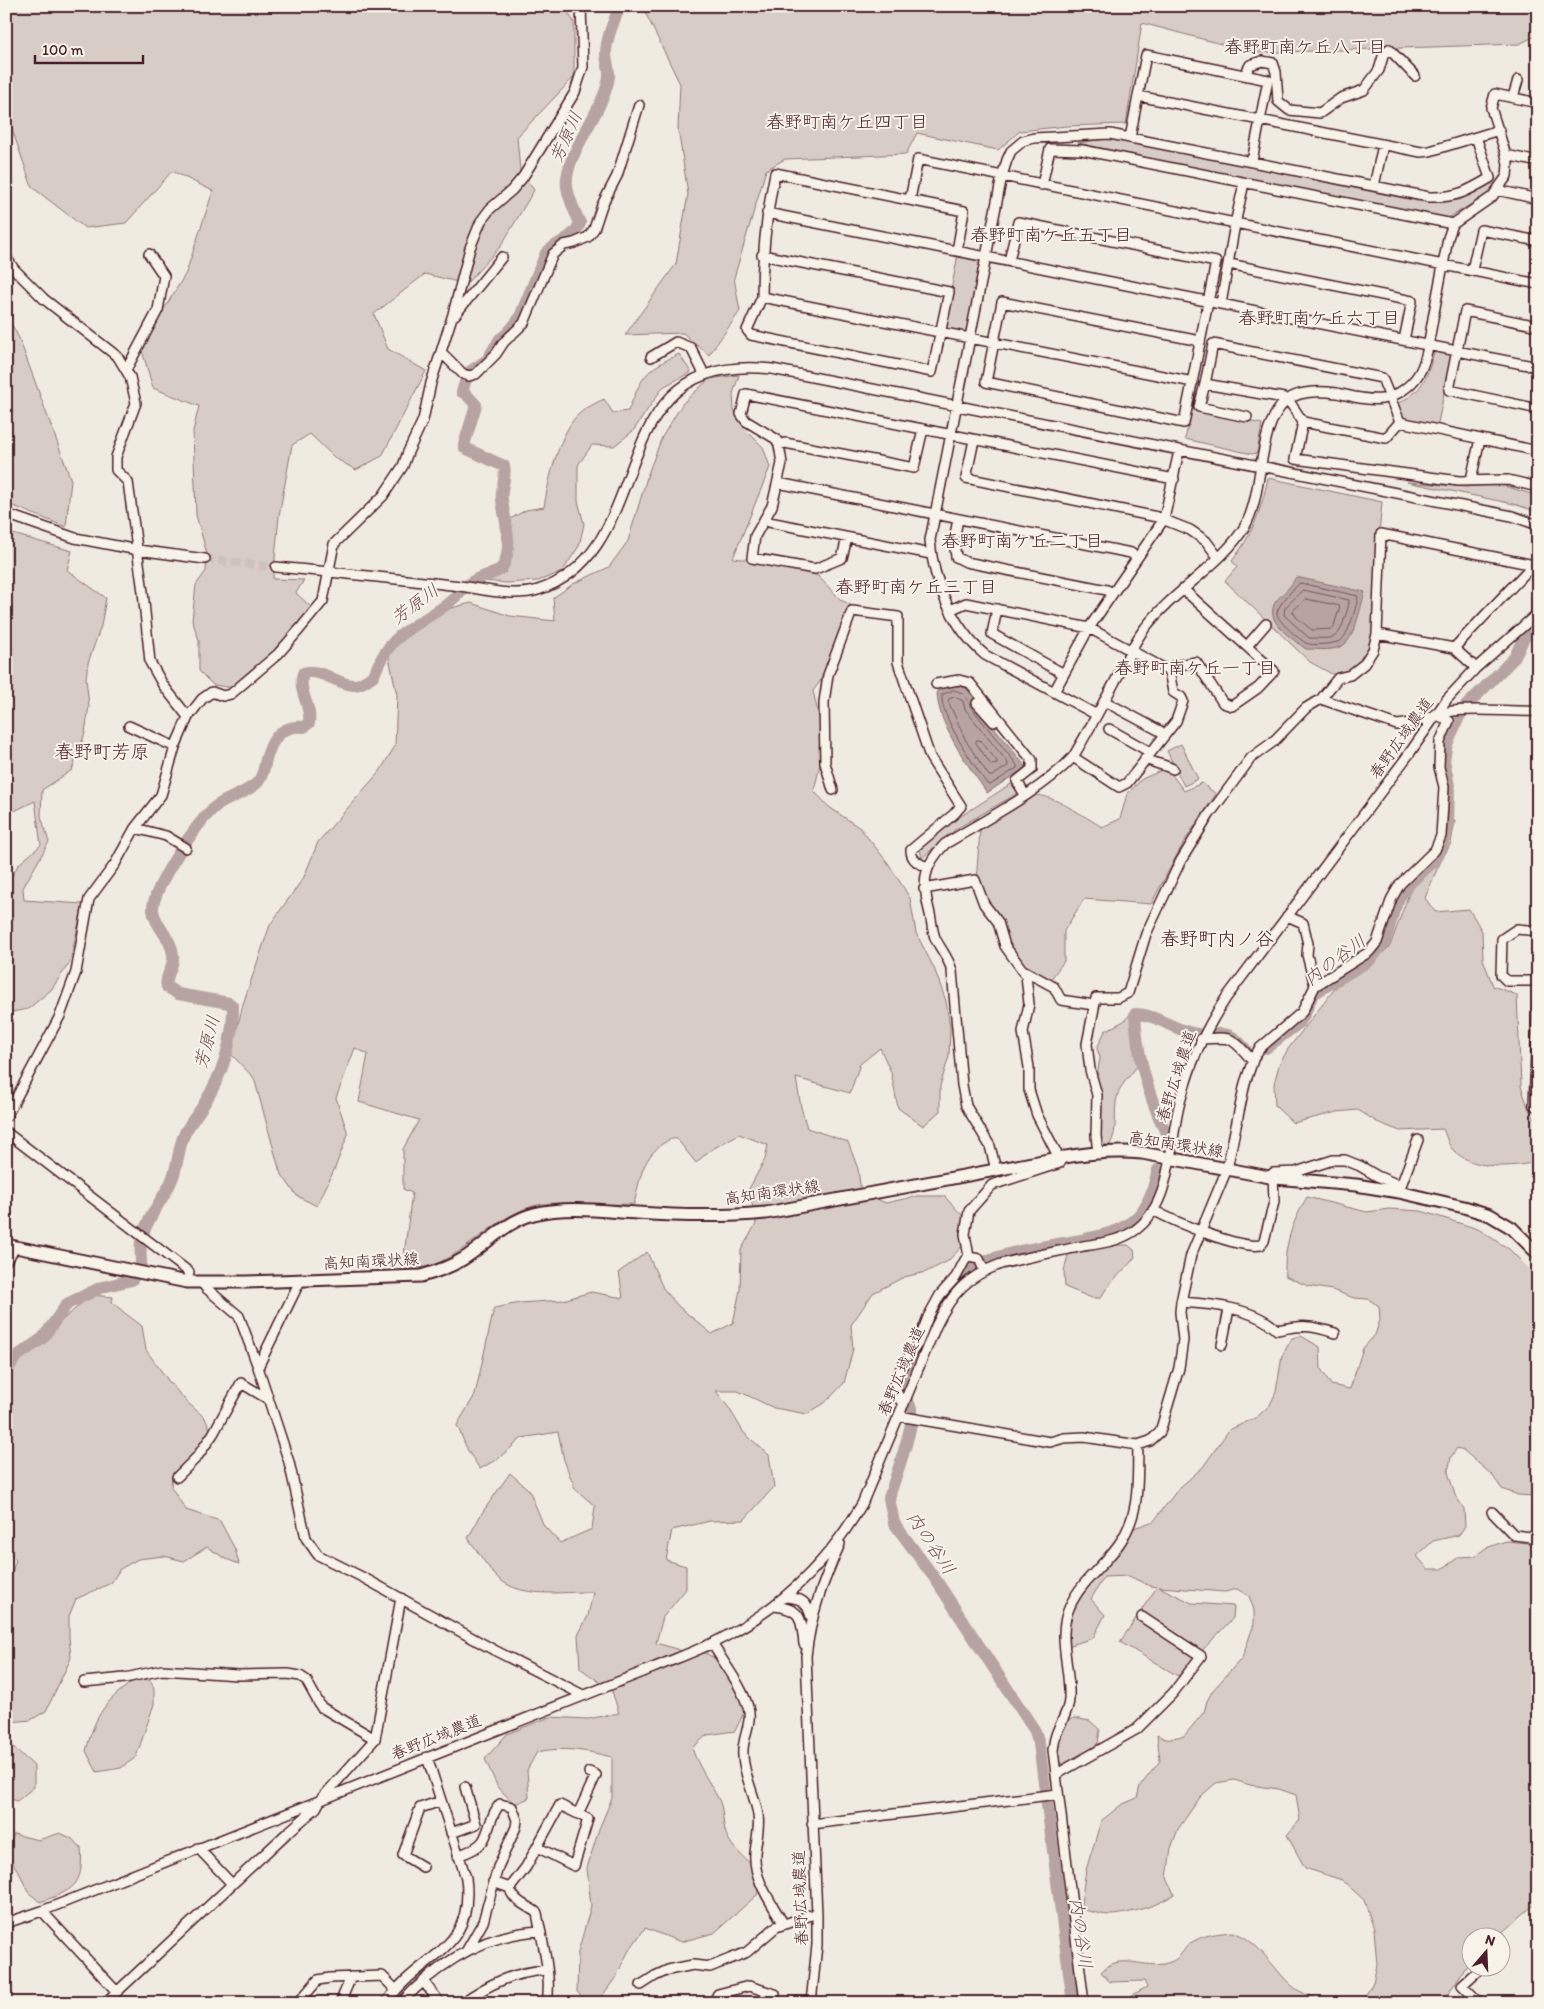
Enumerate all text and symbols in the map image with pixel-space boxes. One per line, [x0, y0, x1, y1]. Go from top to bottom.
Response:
scale bar [35, 32, 142, 64]
district label: 春野町南ケ丘八丁目 [1224, 36, 1386, 58]
text: 100 m [42, 41, 84, 59]
water label: 芳原川 [545, 108, 587, 166]
district label: 春野町南ケ丘四丁目 [766, 111, 928, 133]
district label: 春野町南ケ丘五丁目 [970, 224, 1132, 246]
district label: 春野町南ケ丘六丁目 [1238, 307, 1400, 329]
district label: 春野町南ケ丘二丁目 [941, 530, 1103, 552]
district label: 春野町南ケ丘三丁目 [835, 576, 997, 598]
water label: 芳原川 [387, 579, 443, 629]
district label: 春野町南ケ丘一丁目 [1114, 657, 1276, 679]
street label: 春野広域農道 [1365, 694, 1437, 782]
district label: 春野町芳原 [54, 740, 150, 763]
district label: 春野町内ノ谷 [1160, 927, 1274, 950]
water label: 内の谷川 [1300, 930, 1370, 990]
water label: 芳原川 [189, 1013, 225, 1071]
street label: 春野広域農道 [1152, 1027, 1200, 1125]
street label: 高知南環状線 [1127, 1127, 1225, 1161]
street label: 高知南環状線 [723, 1176, 821, 1208]
street label: 高知南環状線 [323, 1249, 419, 1273]
street label: 春野広域農道 [873, 1323, 929, 1419]
water label: 内の谷川 [902, 1507, 960, 1579]
street label: 春野広域農道 [388, 1710, 484, 1764]
street label: 春野広域農道 [789, 1850, 811, 1946]
water label: 内の谷川 [1065, 1896, 1097, 1970]
north arrow [1462, 1926, 1512, 1976]
text: N [1483, 1931, 1497, 1950]

